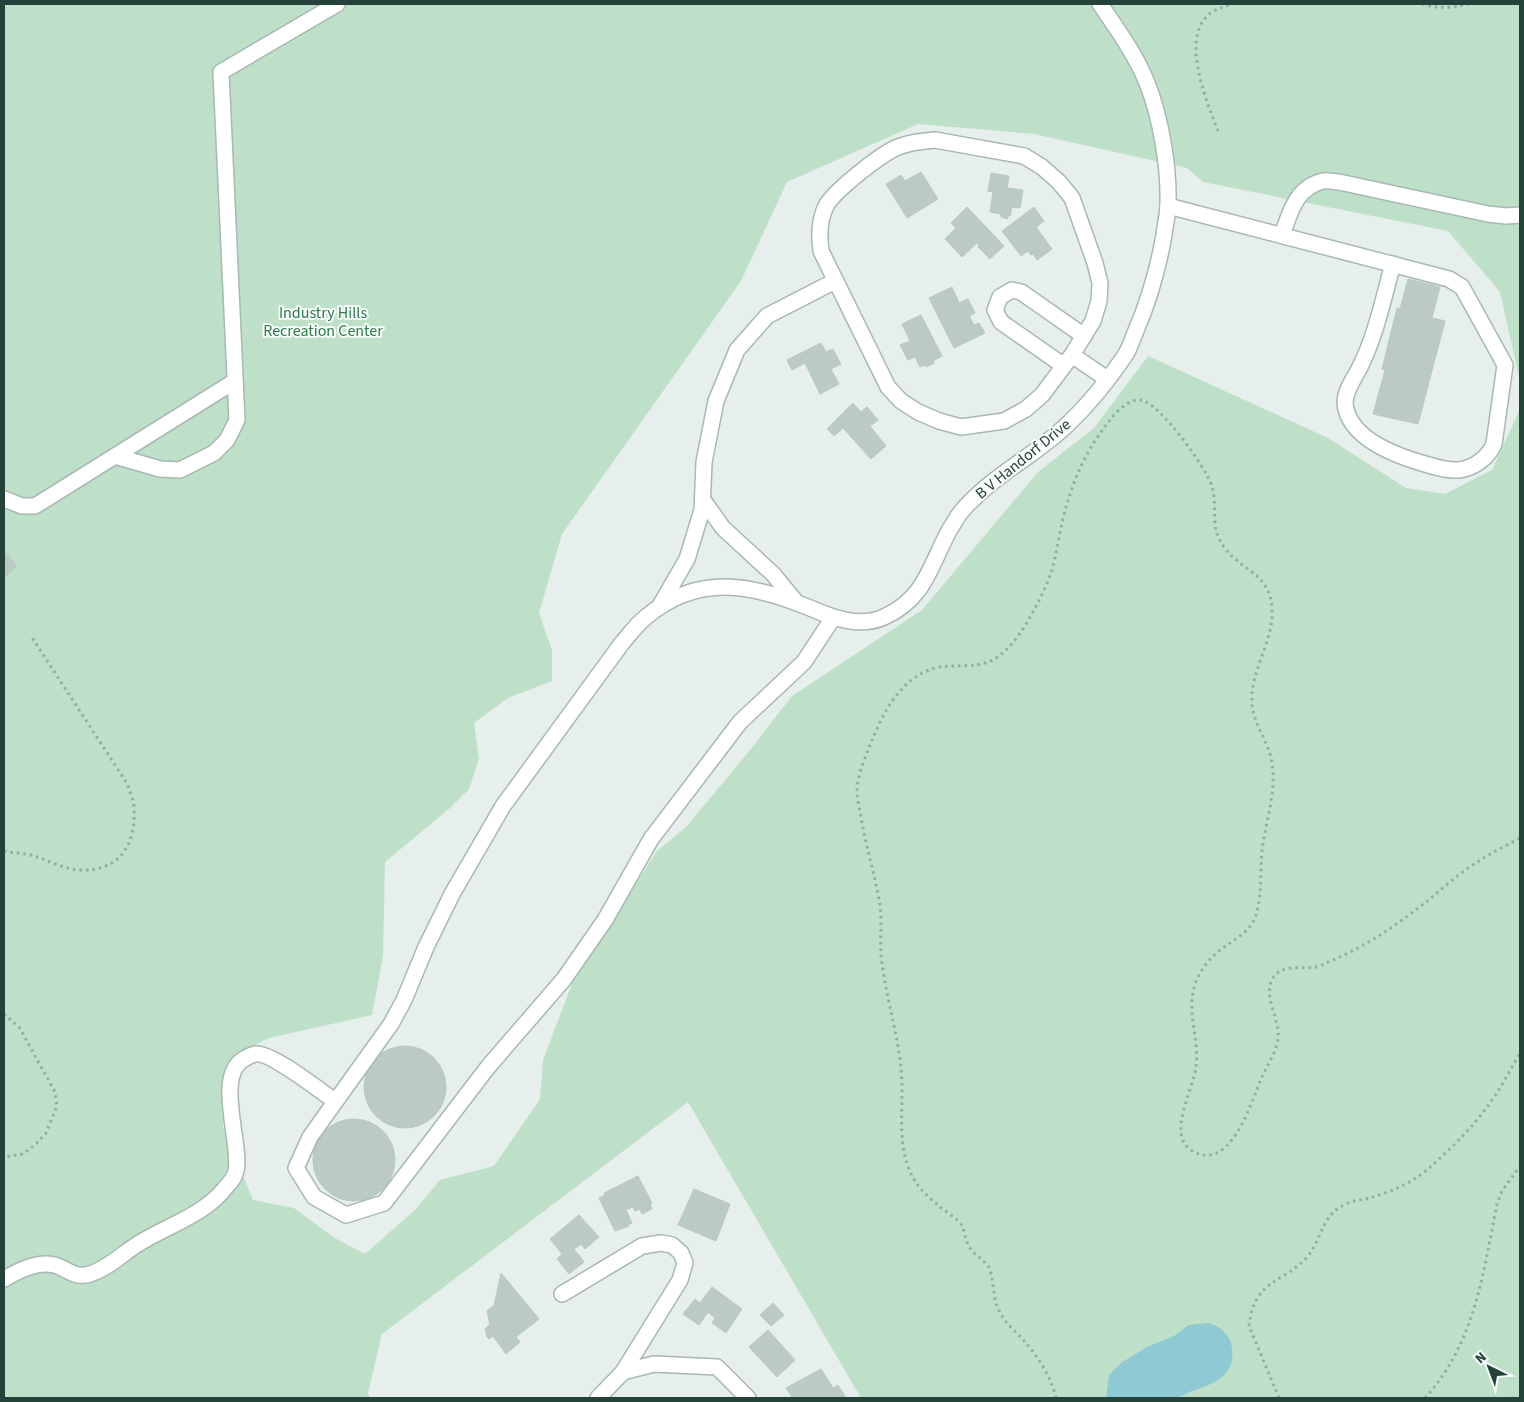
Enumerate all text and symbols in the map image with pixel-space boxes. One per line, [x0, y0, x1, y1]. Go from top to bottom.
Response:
park label: Industry Hills Recreation Center [263, 302, 383, 342]
street label: B V Handorf Drive [971, 414, 1075, 504]
north arrow [1464, 1342, 1514, 1392]
text: N [1471, 1348, 1491, 1369]

